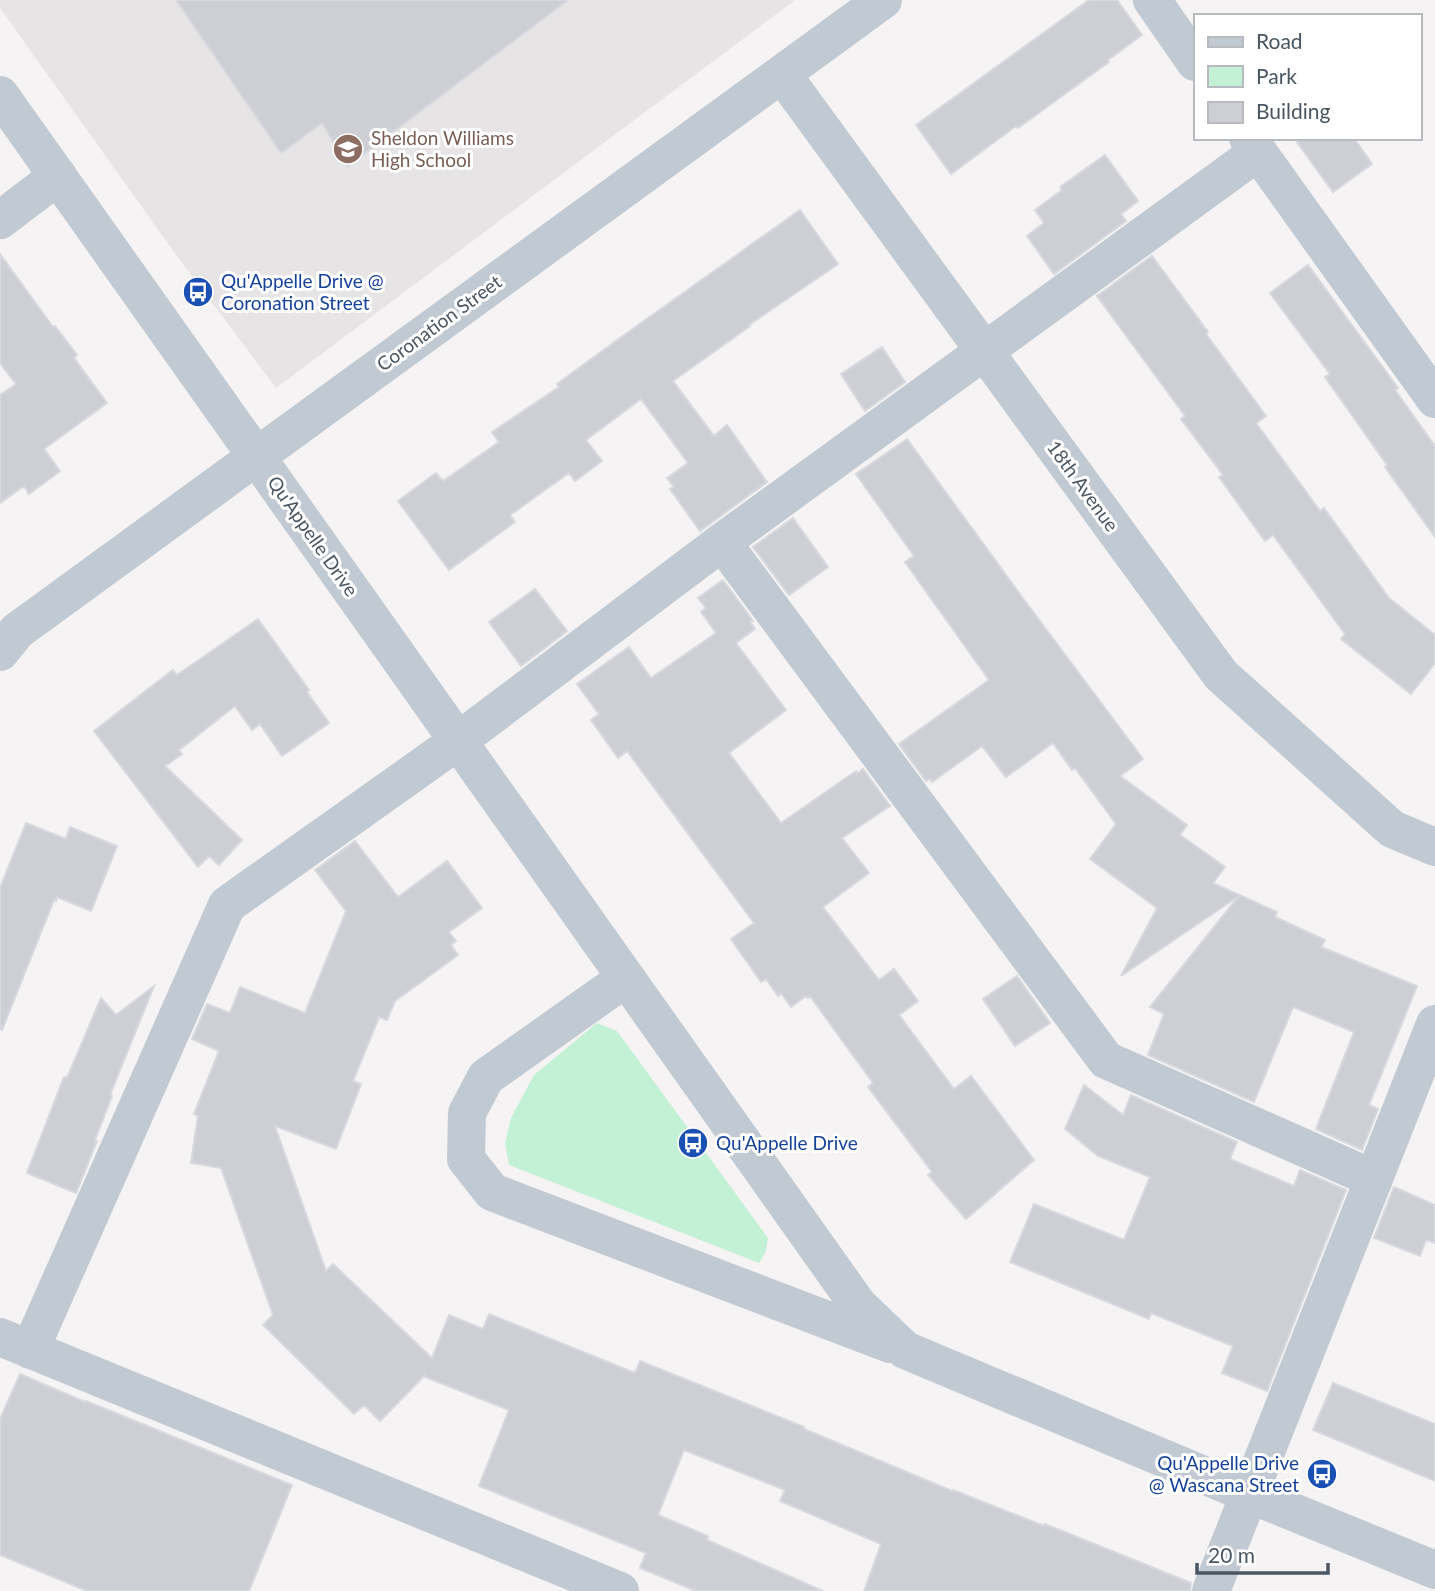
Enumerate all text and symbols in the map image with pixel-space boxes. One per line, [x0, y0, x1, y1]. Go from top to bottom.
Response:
legend [1194, 14, 1421, 140]
text: Road [1256, 28, 1303, 53]
text: Park [1256, 63, 1297, 88]
text: Building [1256, 98, 1331, 123]
place label: Sheldon Williams High School [371, 126, 514, 171]
school or university icon: Sheldon Williams High School [331, 132, 365, 166]
place label: Qu'Appelle Drive @ Coronation Street [221, 269, 384, 314]
street label: Coronation Street [372, 270, 506, 376]
bus stop icon: Qu'Appelle Drive @ Coronation Street [181, 275, 215, 309]
street label: 18th Avenue [1043, 436, 1124, 536]
street label: Qu'Appelle Drive [263, 471, 363, 600]
bus stop icon: Qu'Appelle Drive [676, 1126, 710, 1160]
place label: Qu'Appelle Drive [716, 1131, 858, 1154]
place label: Qu'Appelle Drive @ Wascana Street [1149, 1451, 1299, 1496]
bus stop icon: Qu'Appelle Drive @ Wascana Street [1305, 1457, 1339, 1491]
scale bar [1197, 1532, 1328, 1576]
text: 20 m [1208, 1542, 1255, 1567]

